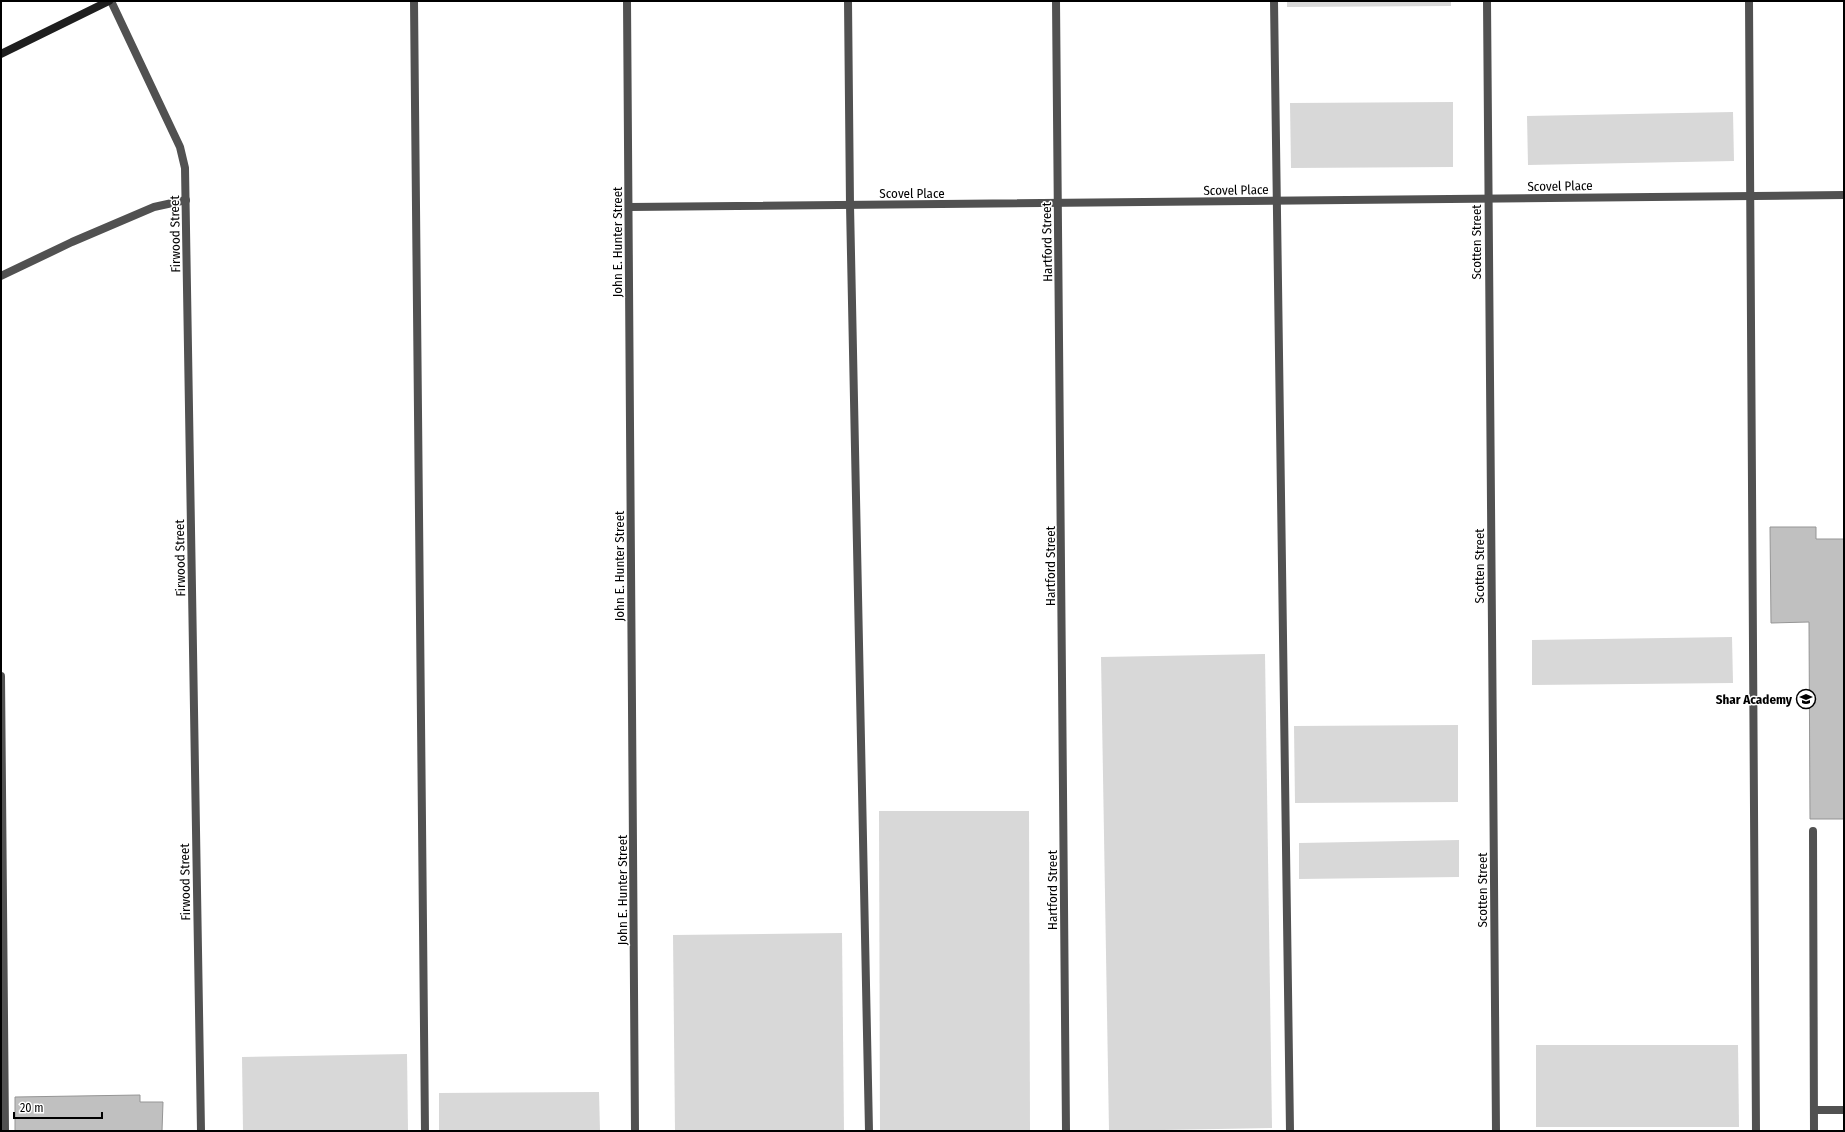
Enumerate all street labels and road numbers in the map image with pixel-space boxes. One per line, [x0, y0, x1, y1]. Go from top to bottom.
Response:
street label: Scovel Place [1527, 178, 1593, 194]
street label: Scovel Place [1203, 182, 1269, 198]
street label: John E. Hunter Street [610, 186, 625, 297]
street label: Scovel Place [879, 186, 945, 201]
street label: Firwood Street [167, 194, 183, 273]
street label: Hartford Street [1039, 201, 1055, 282]
street label: Scotten Street [1469, 204, 1484, 280]
street label: John E. Hunter Street [612, 510, 627, 621]
street label: Firwood Street [172, 518, 188, 597]
street label: Hartford Street [1043, 525, 1058, 606]
street label: Scotten Street [1472, 528, 1487, 604]
street label: John E. Hunter Street [615, 834, 630, 945]
street label: Firwood Street [177, 842, 193, 921]
street label: Hartford Street [1045, 849, 1060, 930]
street label: Scotten Street [1475, 852, 1490, 928]

